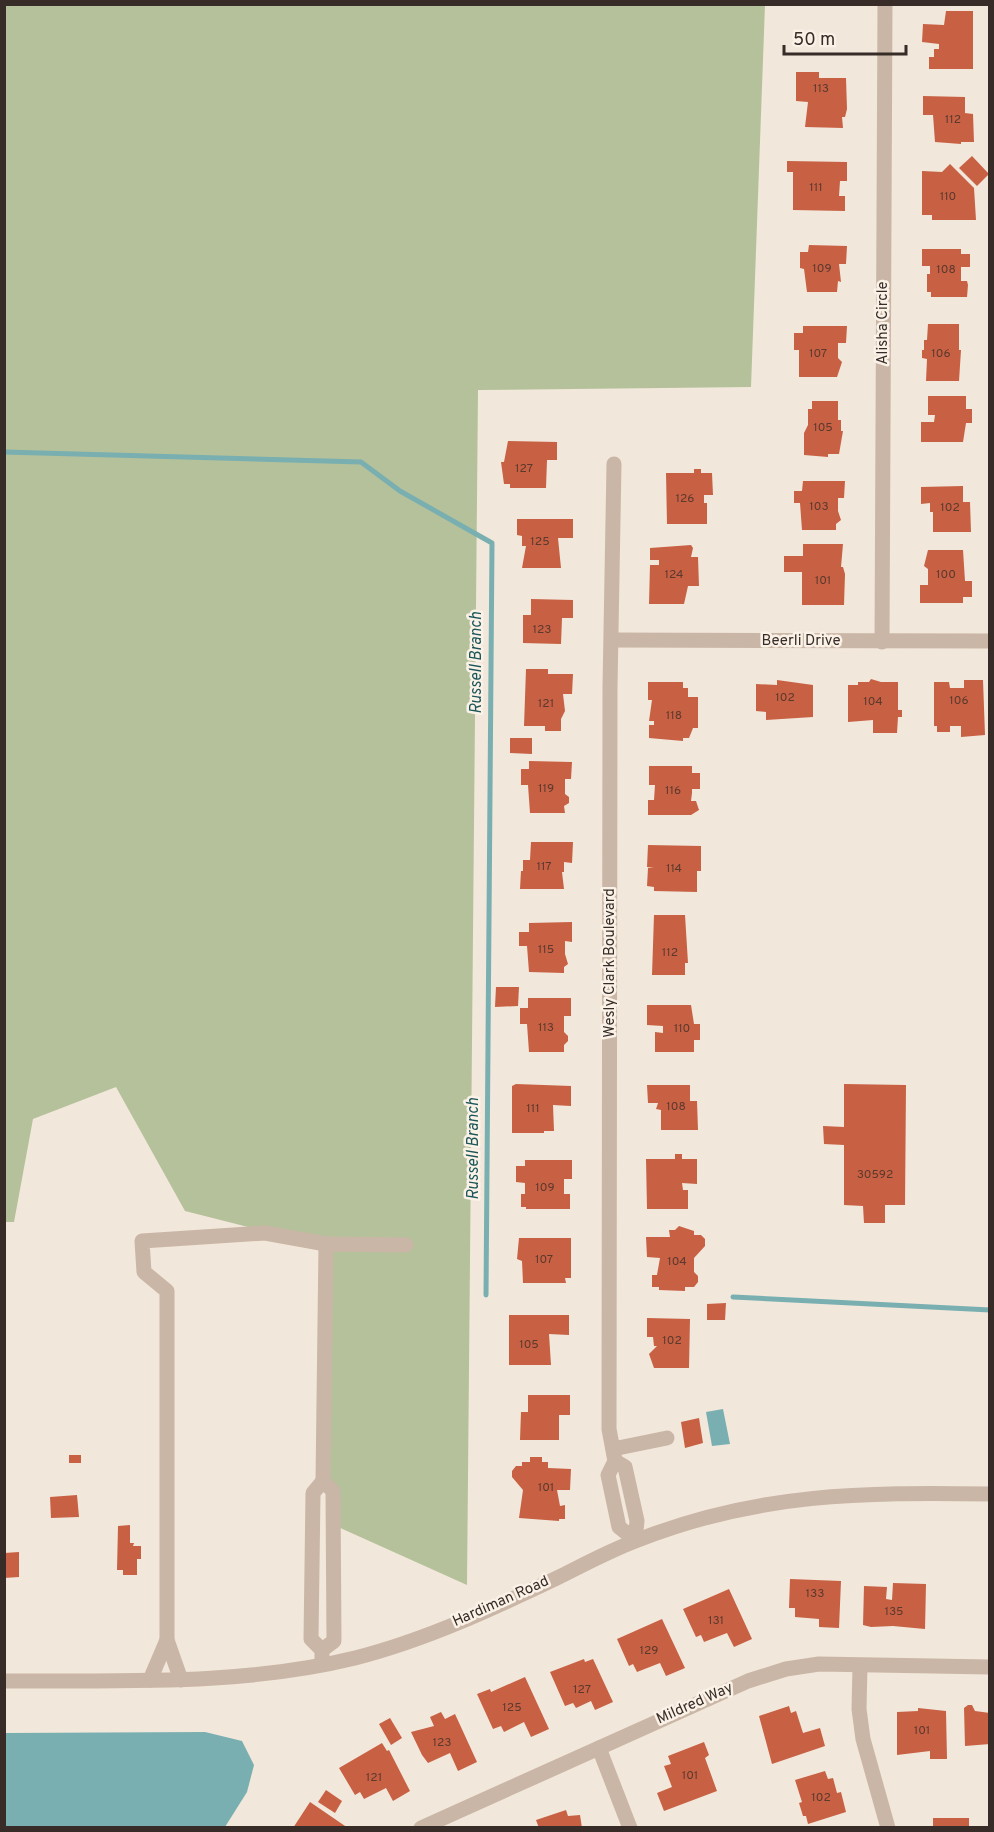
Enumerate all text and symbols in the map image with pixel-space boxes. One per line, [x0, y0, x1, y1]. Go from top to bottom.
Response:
scale bar [784, 18, 906, 56]
text: 50 m [793, 29, 835, 52]
house number: 113 [813, 81, 829, 97]
house number: 112 [945, 112, 961, 128]
house number: 111 [809, 180, 823, 196]
house number: 110 [940, 189, 956, 205]
house number: 109 [812, 261, 832, 277]
house number: 108 [936, 262, 956, 278]
street label: Alisha Circle [874, 281, 893, 365]
house number: 107 [809, 346, 827, 362]
house number: 106 [931, 346, 951, 362]
house number: 105 [813, 420, 833, 436]
house number: 127 [515, 461, 533, 477]
house number: 126 [676, 491, 694, 507]
house number: 103 [809, 499, 829, 515]
house number: 102 [940, 500, 960, 516]
house number: 125 [530, 534, 550, 550]
house number: 124 [664, 567, 684, 583]
house number: 100 [936, 567, 956, 583]
house number: 101 [815, 573, 831, 589]
water label: Russell Branch [467, 612, 487, 714]
house number: 123 [532, 622, 552, 638]
street label: Beerli Drive [761, 632, 841, 651]
house number: 102 [775, 690, 795, 706]
house number: 106 [949, 693, 969, 709]
house number: 104 [863, 694, 883, 710]
house number: 121 [538, 696, 554, 712]
house number: 118 [666, 708, 682, 724]
house number: 119 [538, 781, 554, 797]
house number: 116 [665, 783, 681, 799]
house number: 117 [536, 859, 552, 875]
house number: 114 [666, 861, 682, 877]
street label: Wesly Clark Boulevard [601, 888, 620, 1038]
house number: 115 [538, 942, 554, 958]
house number: 112 [662, 945, 678, 961]
house number: 113 [538, 1020, 554, 1036]
house number: 110 [674, 1021, 690, 1037]
water label: Russell Branch [464, 1098, 484, 1200]
house number: 108 [666, 1099, 686, 1115]
house number: 111 [526, 1101, 540, 1117]
house number: 30592 [857, 1167, 893, 1183]
house number: 109 [535, 1180, 555, 1196]
house number: 107 [535, 1252, 553, 1268]
house number: 104 [667, 1254, 687, 1270]
house number: 102 [662, 1333, 682, 1349]
house number: 105 [519, 1337, 539, 1353]
house number: 101 [538, 1480, 554, 1496]
street label: Hardiman Road [450, 1572, 552, 1632]
house number: 133 [806, 1586, 824, 1602]
house number: 135 [884, 1604, 904, 1620]
house number: 131 [708, 1613, 724, 1629]
house number: 129 [640, 1643, 658, 1659]
street label: Mildred Way [654, 1679, 736, 1729]
house number: 127 [573, 1682, 591, 1698]
house number: 125 [502, 1700, 522, 1716]
house number: 101 [914, 1723, 930, 1739]
house number: 123 [432, 1735, 452, 1751]
house number: 101 [682, 1768, 698, 1784]
house number: 121 [366, 1770, 382, 1786]
house number: 102 [811, 1790, 831, 1806]

